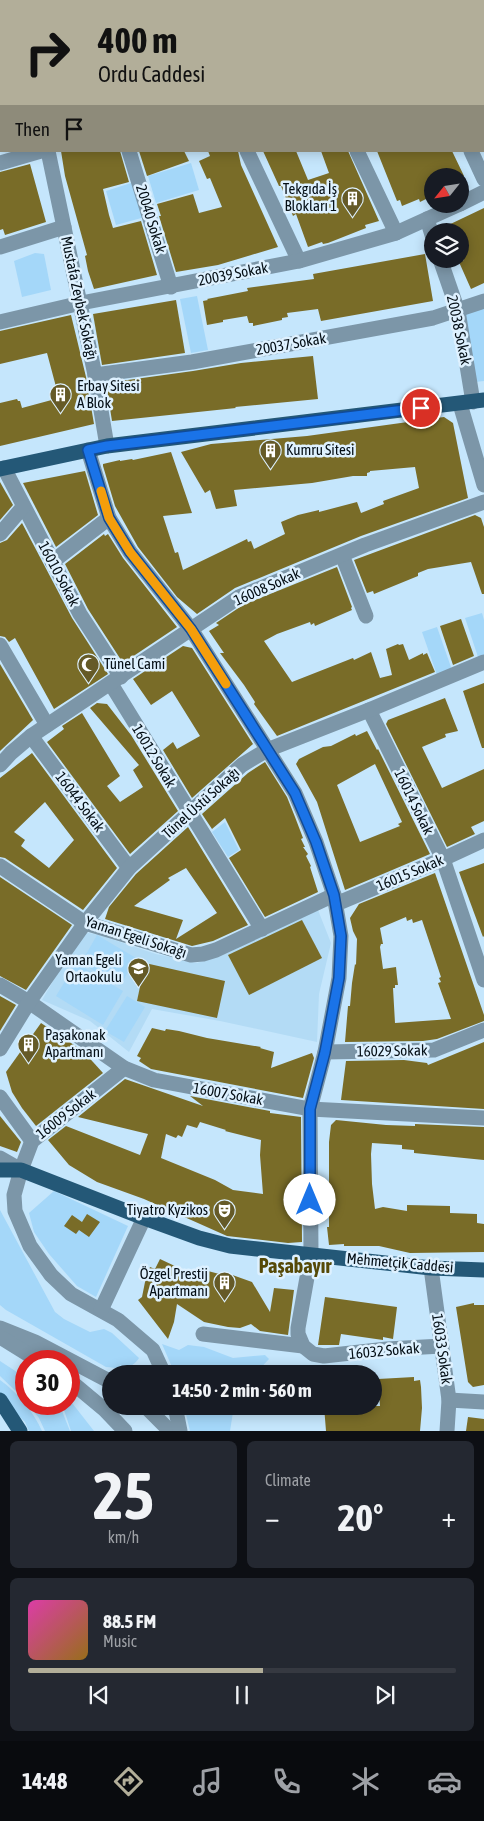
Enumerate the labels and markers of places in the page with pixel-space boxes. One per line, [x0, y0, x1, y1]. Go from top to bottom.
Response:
place label: Tekgıda İş Blokları 1 [283, 180, 337, 214]
building icon: Tekgıda İş Blokları 1 [341, 186, 365, 217]
place label: Erbay Sitesi A Blok [77, 377, 140, 411]
building icon: Erbay Sitesi A Blok [49, 383, 73, 414]
pin [400, 387, 442, 429]
building icon: Kumru Sitesi [258, 438, 282, 469]
place label: Kumru Sitesi [286, 441, 354, 458]
mosque icon: Tünel Cami [76, 652, 100, 683]
place label: Tünel Cami [104, 655, 165, 672]
place label: Yaman Egeli Ortaokulu [55, 951, 122, 985]
school or university icon: Yaman Egeli Ortaokulu [126, 957, 150, 988]
place label: Paşakonak Apartmanı [45, 1026, 106, 1060]
building icon: Paşakonak Apartmanı [17, 1032, 41, 1063]
theatre icon: Tiyatro Kyzikos [212, 1198, 236, 1229]
place label: Tiyatro Kyzikos [127, 1201, 208, 1218]
place label: Özgel Prestij Apartmanı [140, 1265, 208, 1299]
building icon: Özgel Prestij Apartmanı [212, 1271, 236, 1302]

